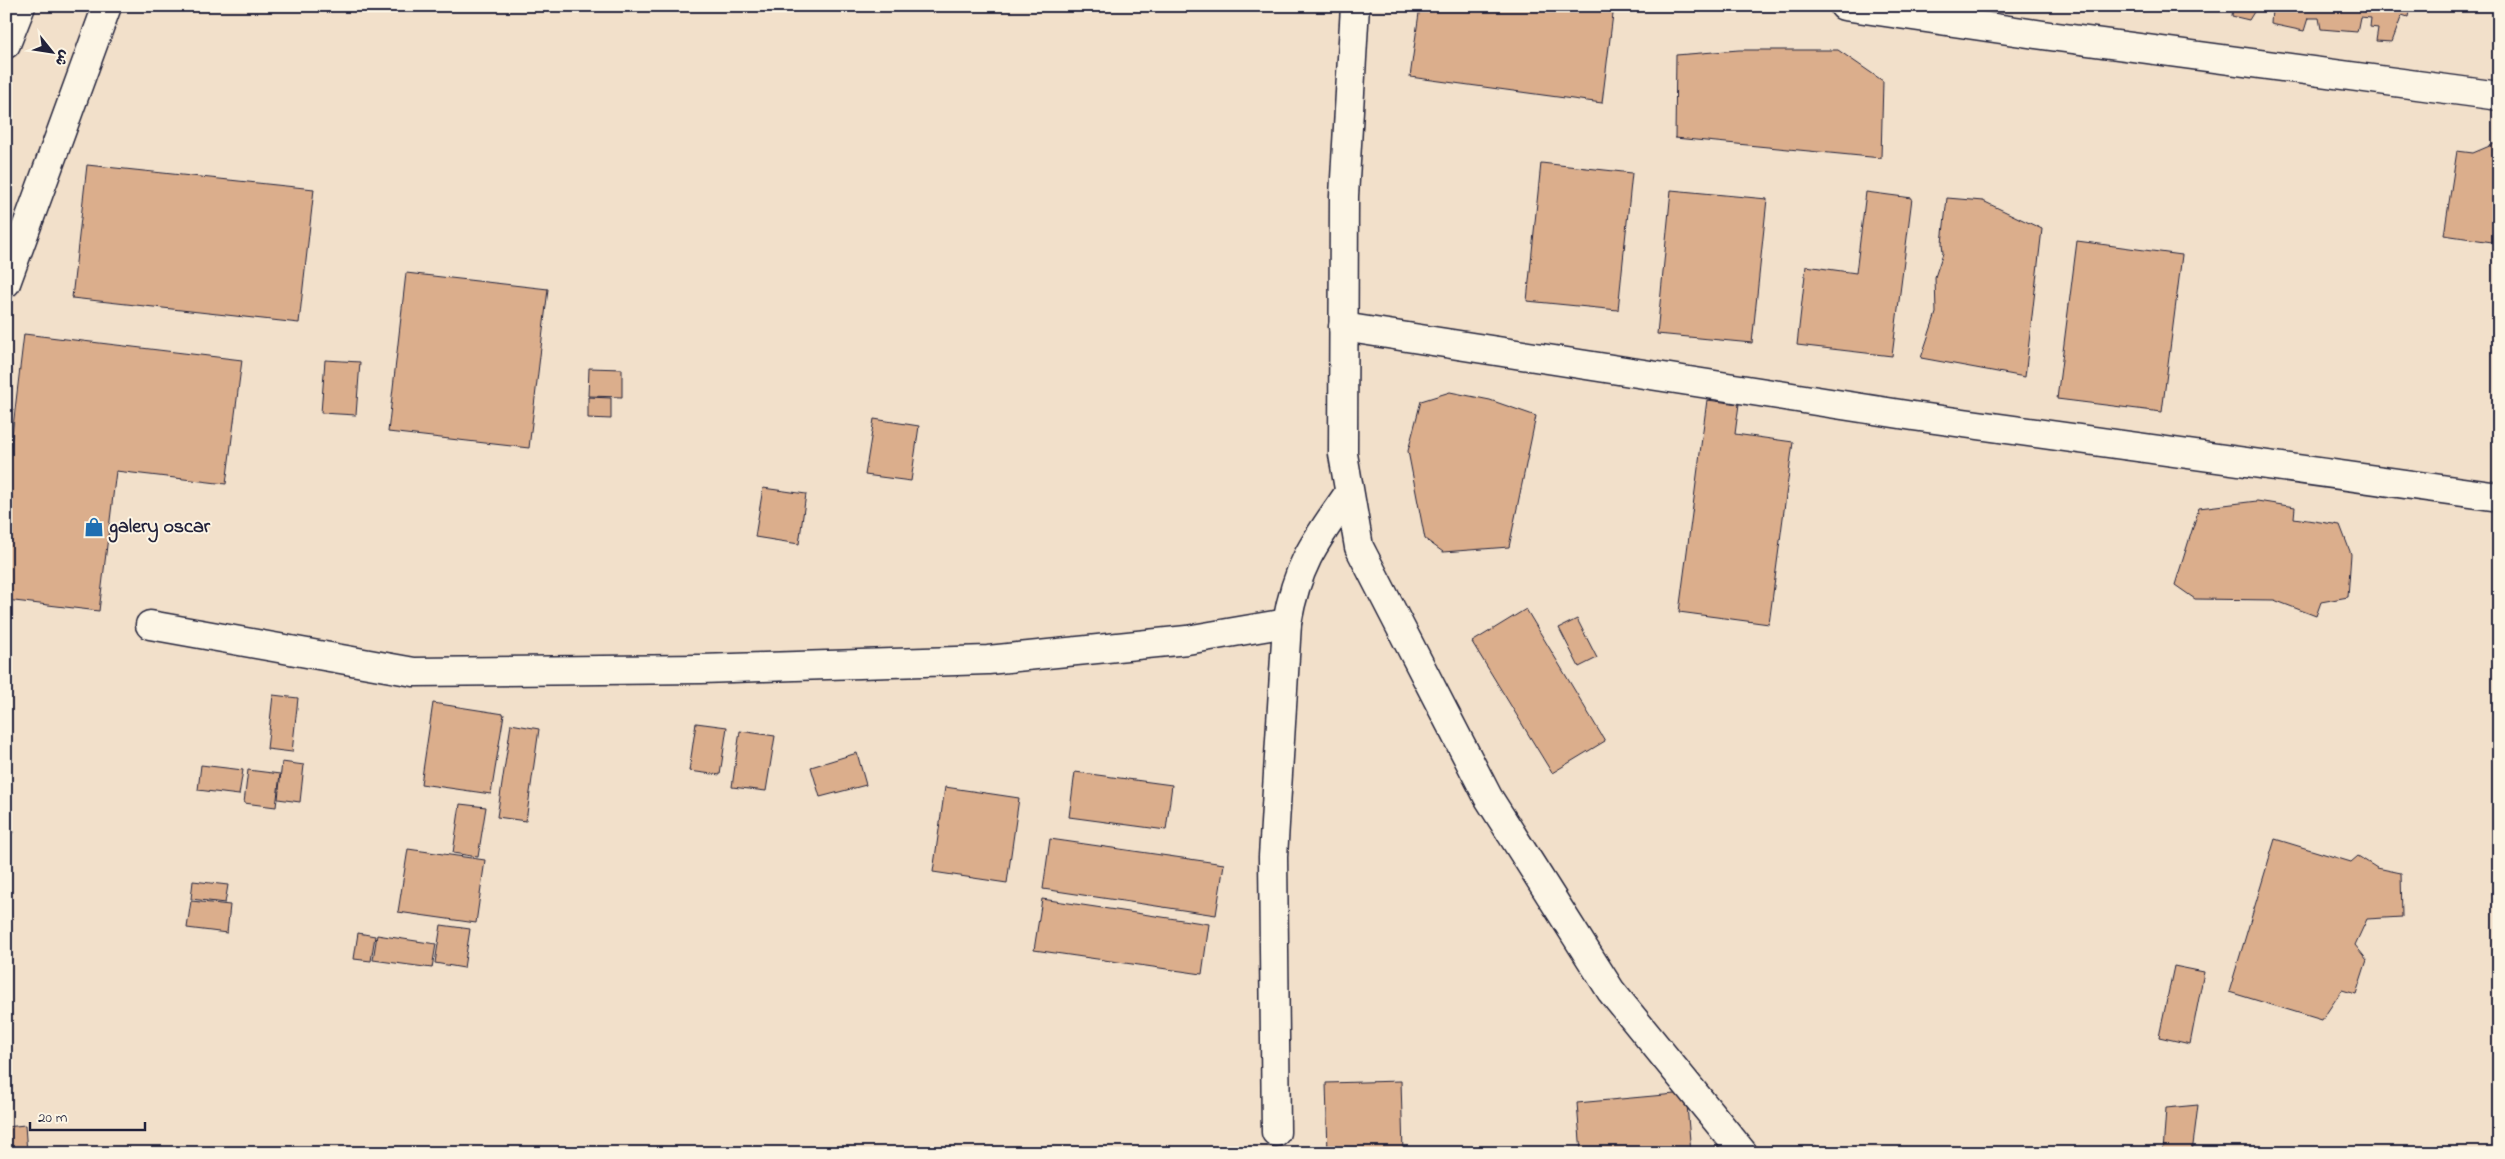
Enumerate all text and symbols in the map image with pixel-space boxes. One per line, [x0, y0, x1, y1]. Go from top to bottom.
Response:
north arrow [28, 28, 78, 78]
text: ش [49, 46, 75, 70]
place label: galery oscar [108, 513, 211, 543]
shop icon: galery oscar [83, 516, 105, 538]
scale bar [30, 1099, 145, 1131]
text: 20 m [38, 1107, 68, 1129]

